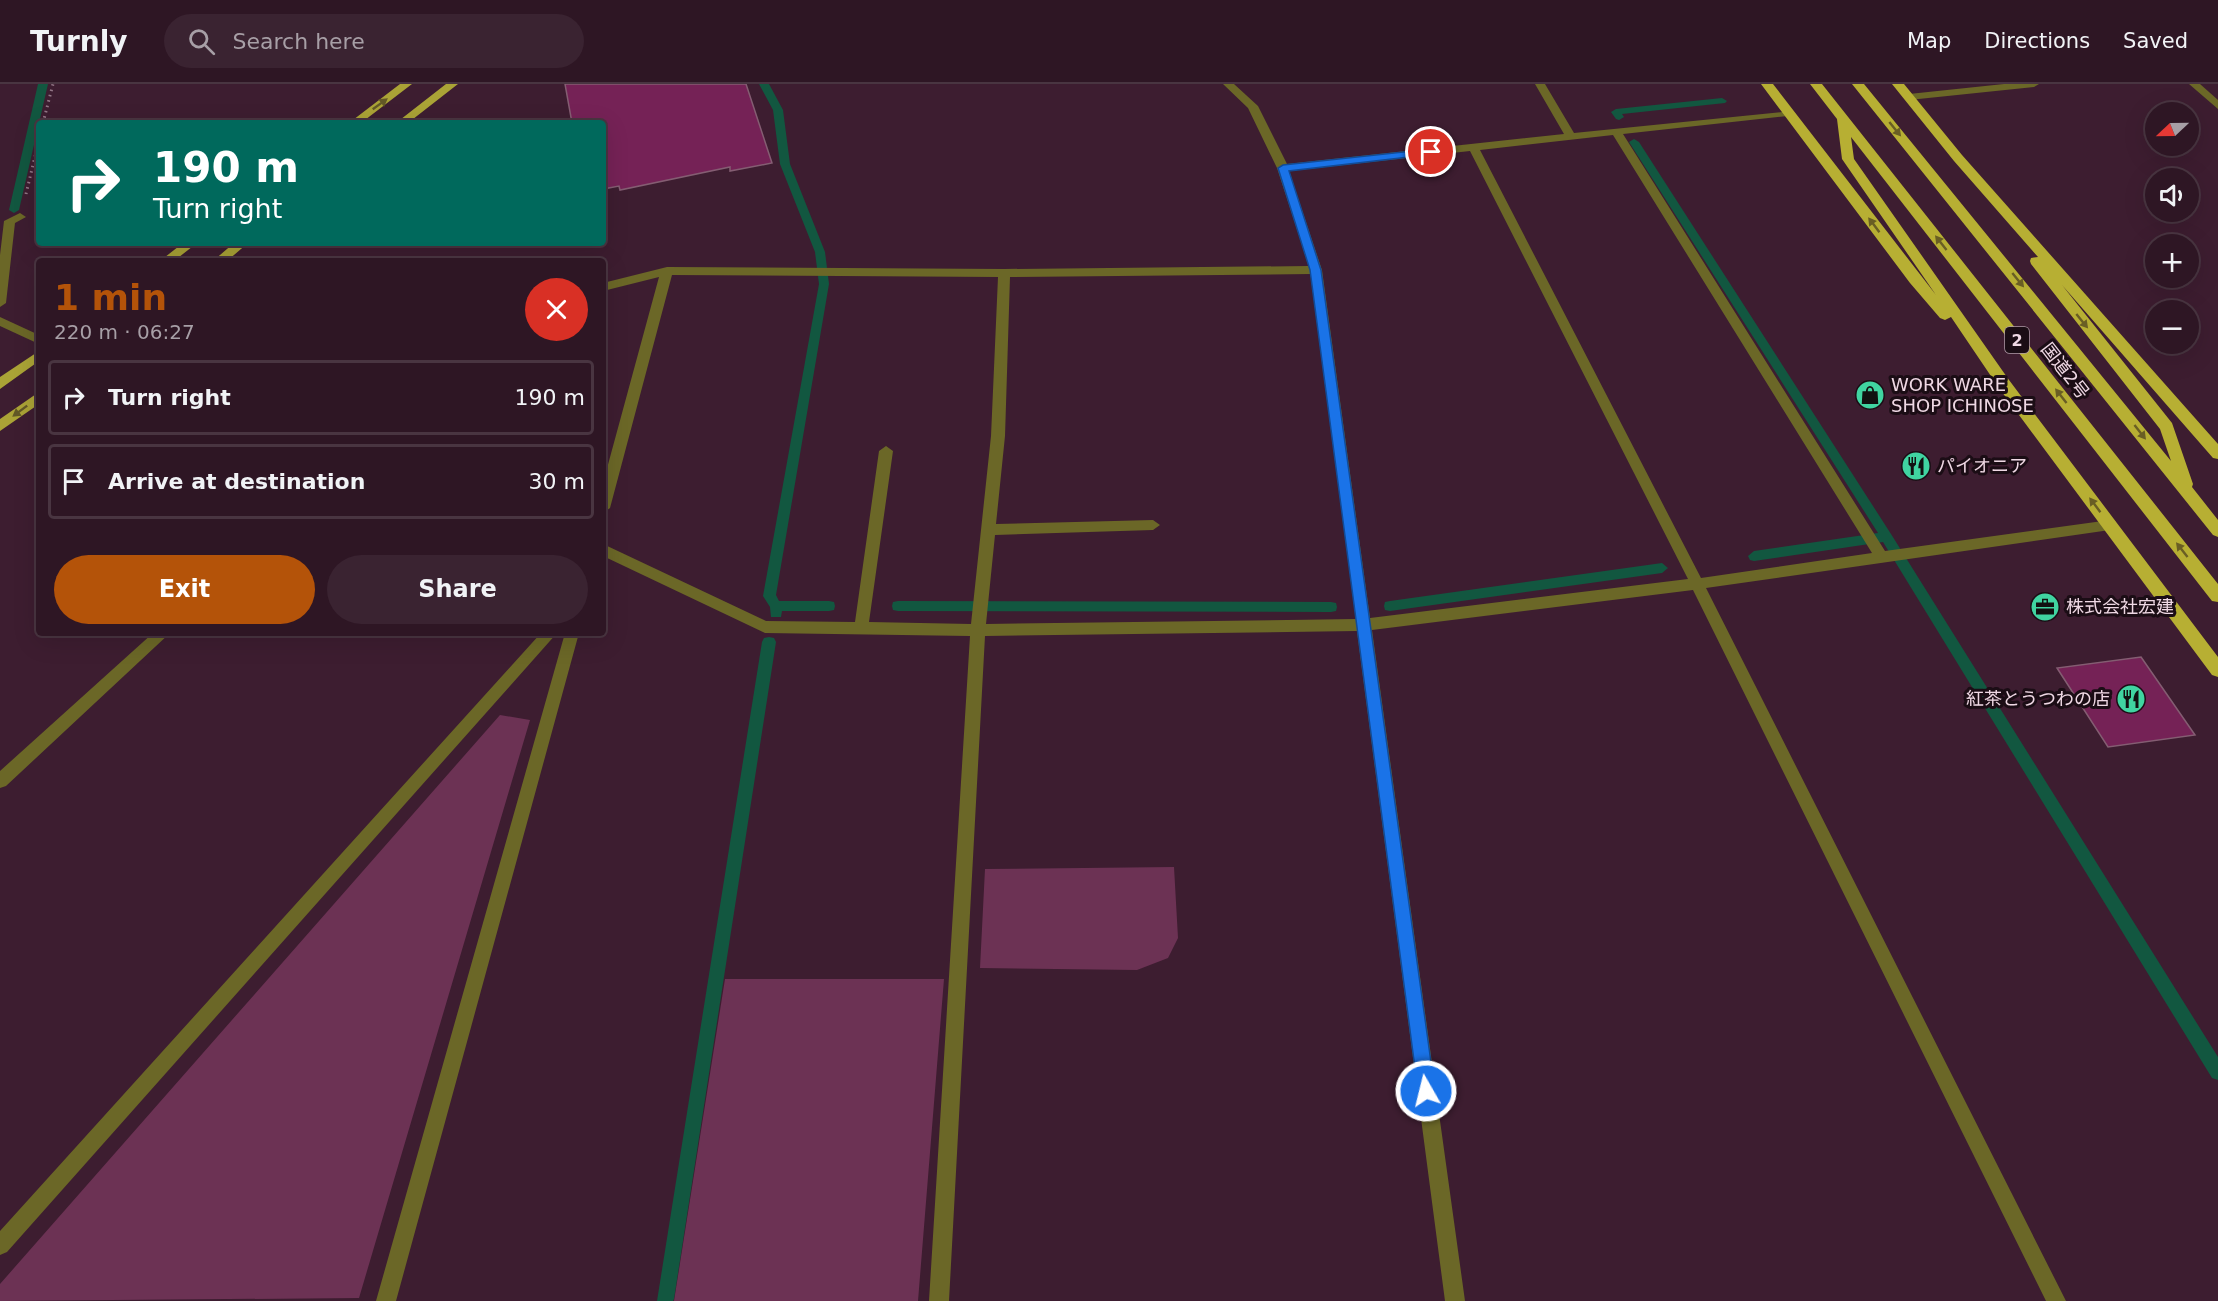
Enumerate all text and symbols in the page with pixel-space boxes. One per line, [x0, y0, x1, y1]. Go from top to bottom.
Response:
search box [164, 14, 584, 68]
text: Turnly [30, 25, 128, 58]
icon: search [185, 25, 218, 58]
text: Search here [233, 29, 365, 54]
text: Map [1907, 29, 1951, 53]
text: Directions [1984, 29, 2090, 53]
text: Saved [2123, 29, 2188, 53]
one-way arrow [373, 98, 388, 110]
north arrow [2145, 102, 2199, 156]
map controls [2145, 102, 2199, 354]
one-way arrow [1888, 121, 1901, 137]
pin [1405, 126, 1456, 177]
icon: arrive [1414, 135, 1447, 168]
text: 190 m [153, 143, 299, 192]
icon: right [54, 144, 132, 222]
button: sound [2145, 168, 2199, 222]
text: Turn right [153, 193, 282, 224]
one-way arrow [1868, 217, 1880, 233]
button: + [2145, 234, 2199, 288]
one-way arrow [1935, 235, 1948, 251]
one-way arrow [2011, 273, 2024, 288]
text: 1 min [54, 277, 167, 318]
button: close [525, 278, 588, 341]
button: − [2145, 300, 2199, 354]
one-way arrow [2076, 313, 2089, 329]
text: 220 m · 06:27 [54, 320, 195, 344]
road number: 2 [2005, 327, 2029, 353]
street label: 国道2号 [2037, 338, 2094, 403]
place label: WORK WARE SHOP ICHINOSE [1891, 374, 2034, 416]
shop icon: WORK WARE SHOP ICHINOSE [1854, 379, 1886, 411]
icon: right [57, 381, 90, 414]
text: Turn right [108, 385, 231, 410]
text: 190 m [515, 385, 585, 410]
one-way arrow [2056, 389, 2068, 404]
one-way arrow [12, 405, 27, 417]
one-way arrow [2134, 425, 2146, 440]
restaurant icon: パイオニア [1900, 450, 1932, 482]
place label: パイオニア [1937, 455, 2027, 476]
icon: arrive [57, 465, 90, 498]
text: Arrive at destination [108, 469, 365, 494]
text: 30 m [529, 469, 585, 494]
one-way arrow [2089, 498, 2101, 514]
one-way arrow [2175, 542, 2188, 558]
button: Exit [54, 555, 315, 624]
button: Share [327, 555, 588, 624]
office icon: 株式会社宏建 [2029, 591, 2061, 623]
place label: 株式会社宏建 [2066, 596, 2174, 617]
restaurant icon: 紅茶とうつわの店 [2115, 683, 2147, 715]
place label: 紅茶とうつわの店 [1966, 688, 2110, 709]
position arrow [1394, 1059, 1458, 1123]

